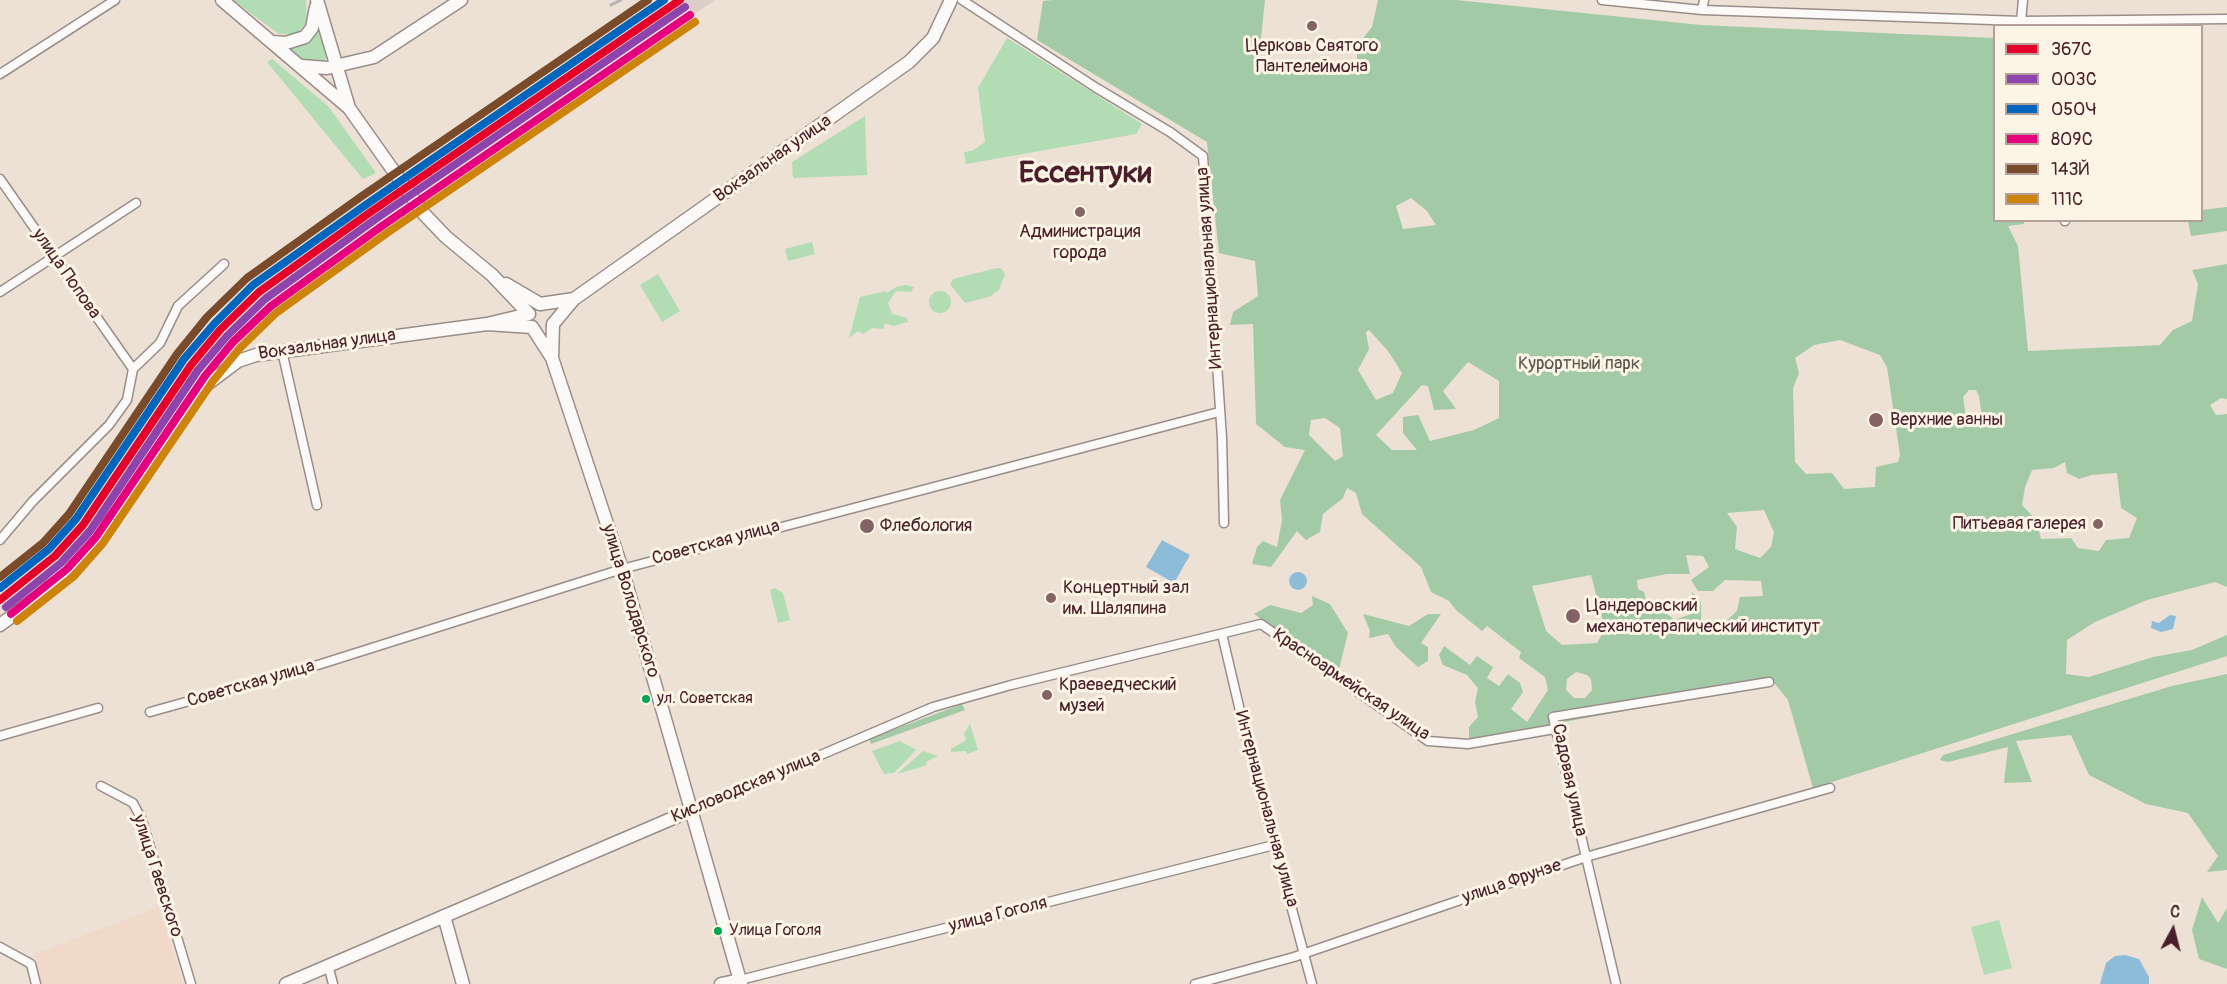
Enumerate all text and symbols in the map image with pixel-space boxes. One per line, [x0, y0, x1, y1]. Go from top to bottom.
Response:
marker: Церковь Святого Пантелеймона [1305, 19, 1319, 33]
legend [1993, 24, 2203, 222]
place label: Церковь Святого Пантелеймона [1245, 35, 1379, 78]
text: 367С [2051, 38, 2092, 61]
text: 003С [2051, 68, 2097, 91]
text: 050Ч [2051, 98, 2096, 121]
street label: Вокзальная улица [710, 110, 836, 208]
text: 809С [2051, 128, 2093, 151]
district label: Ессентуки [1019, 156, 1151, 192]
text: 143Й [2051, 158, 2089, 181]
street label: Интернациональная улица [1192, 166, 1228, 370]
text: 111С [2051, 188, 2083, 211]
marker: Администрация города [1073, 205, 1087, 219]
place label: Администрация города [1019, 221, 1141, 264]
street label: улица Попова [27, 225, 105, 323]
street label: Вокзальная улица [257, 325, 397, 365]
park label: Курортный парк [1518, 353, 1640, 375]
place label: Верхние ванны [1890, 409, 2003, 431]
marker: Верхние ванны [1867, 411, 1885, 429]
place label: Питьевая галерея [1953, 513, 2086, 535]
place label: Флебология [880, 515, 972, 537]
street label: Советская улица [650, 516, 782, 570]
marker: Флебология [858, 517, 876, 535]
marker: Питьевая галерея [2091, 517, 2105, 531]
street label: улица Володарского [596, 522, 664, 680]
place label: Концертный зал им. Шаляпина [1063, 577, 1189, 620]
marker: Концертный зал им. Шаляпина [1044, 591, 1058, 605]
place label: Цандеровский механотерапический институт [1586, 595, 1820, 638]
marker: Цандеровский механотерапический институт [1564, 607, 1582, 625]
street label: Красноармейская улица [1268, 624, 1434, 746]
street label: Советская улица [185, 655, 317, 713]
place label: Краеведческий музей [1059, 674, 1177, 716]
marker: Краеведческий музей [1040, 688, 1054, 702]
place label: ул. Советская [657, 689, 753, 709]
marker: ул. Советская [640, 693, 652, 705]
street label: Интернациональная улица [1229, 709, 1303, 909]
street label: Садовая улица [1547, 722, 1591, 838]
street label: Кисловодская улица [668, 746, 824, 828]
street label: улица Гаевского [127, 812, 187, 940]
street label: улица Фрунзе [1460, 855, 1564, 909]
street label: улица Гоголя [947, 892, 1049, 938]
north arrow [2143, 900, 2203, 960]
text: С [2169, 902, 2181, 923]
place label: Улица Гоголя [729, 921, 821, 941]
marker: Улица Гоголя [712, 925, 724, 937]

